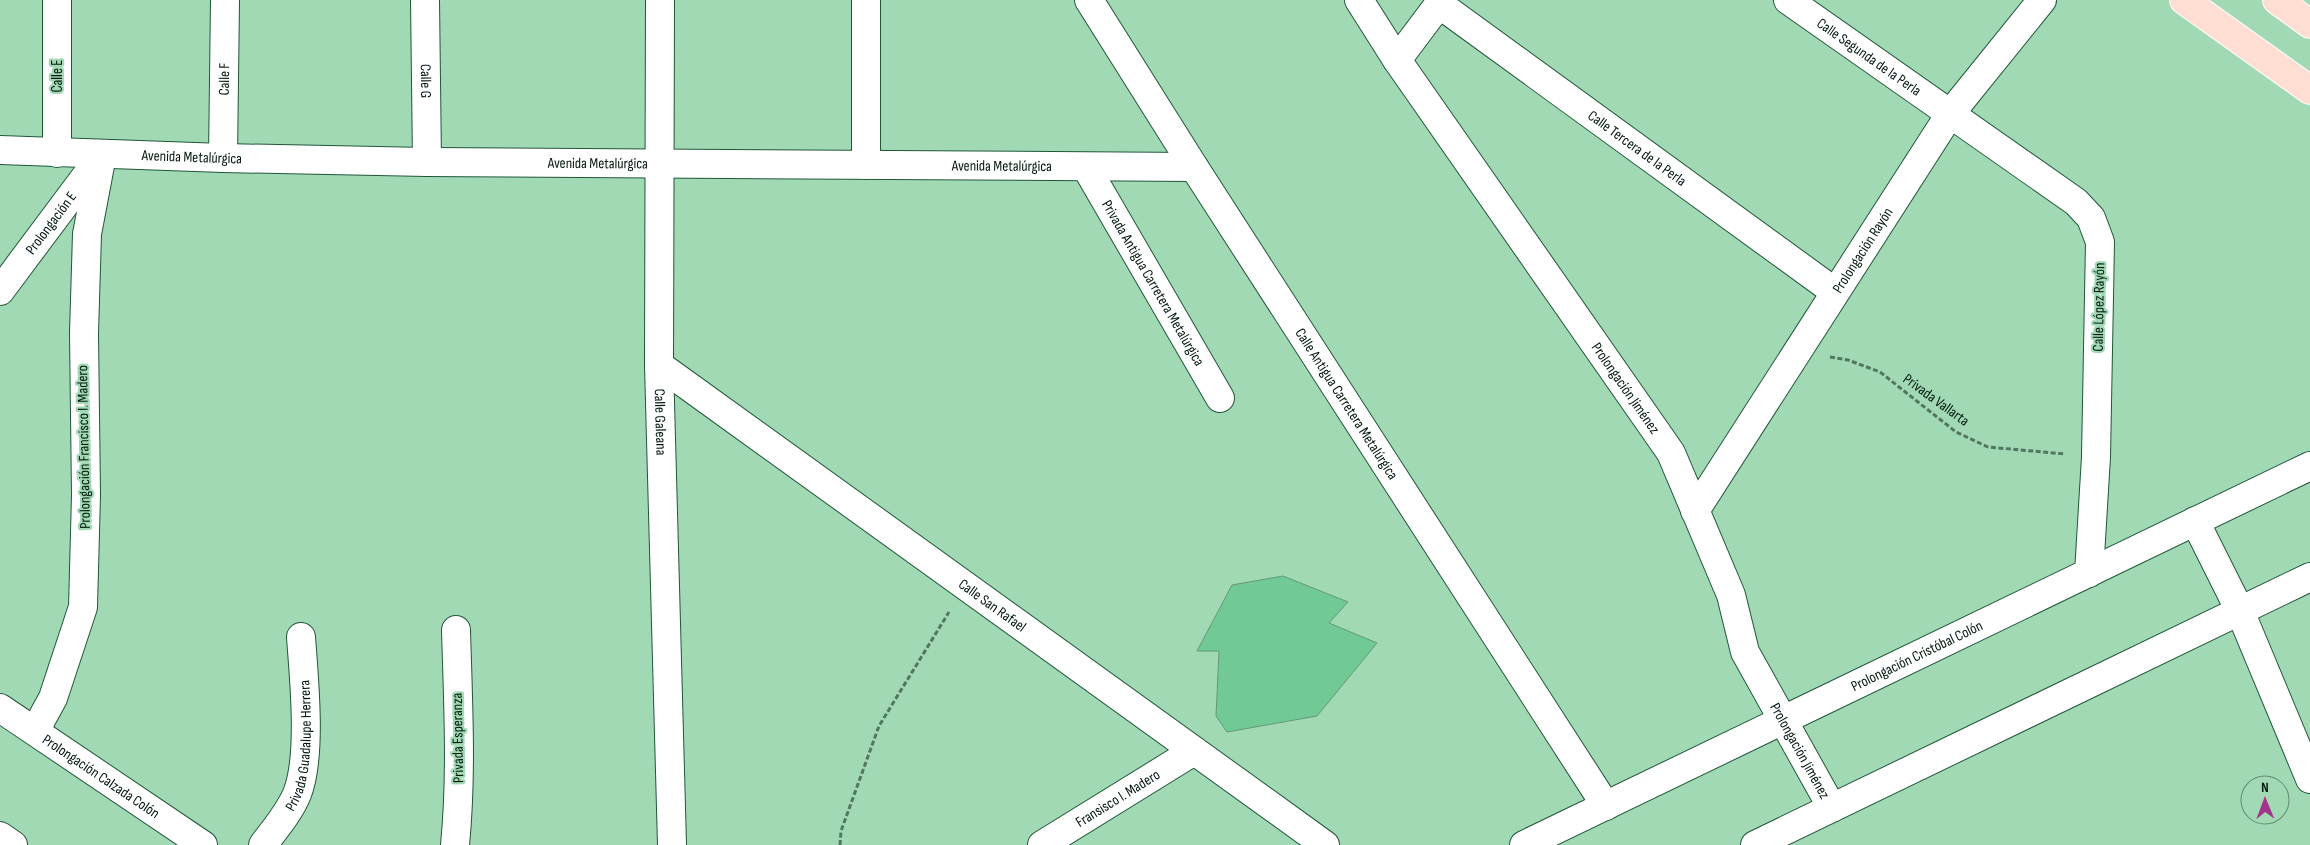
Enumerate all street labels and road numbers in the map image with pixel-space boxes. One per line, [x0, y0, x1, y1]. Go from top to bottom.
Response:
street label: Calle Segunda de la Perla [1813, 14, 1925, 100]
street label: Calle E [48, 60, 67, 92]
street label: Calle F [214, 62, 234, 96]
street label: Calle G [416, 64, 436, 98]
street label: Calle Tercera de la Perla [1584, 106, 1690, 190]
street label: Avenida Metalúrgica [140, 146, 242, 168]
street label: Avenida Metalúrgica [547, 153, 648, 173]
street label: Avenida Metalúrgica [951, 156, 1052, 176]
street label: Prolongación E [21, 188, 81, 258]
street label: Privada Antigua Carretera Metalúrgica [1098, 196, 1209, 370]
street label: Prolongación Rayón [1828, 204, 1897, 297]
street label: Calle López Rayón [2089, 262, 2109, 352]
street label: Calle Antigua Carretera Metalúrgica [1291, 324, 1403, 483]
street label: Prolongación Jiménez [1587, 339, 1664, 438]
street label: Prolongación Francisco I. Madero [73, 365, 95, 529]
street label: Privada Vallarta [1899, 370, 1973, 431]
street label: Calle Galeana [650, 388, 671, 456]
street label: Calle San Rafael [955, 574, 1030, 636]
street label: Prolongación Cristóbal Colón [1848, 616, 1986, 695]
street label: Privada Guadalupe Herrera [281, 679, 315, 815]
street label: Privada Esperanza [448, 692, 468, 783]
street label: Prolongación Jiménez [1766, 699, 1835, 803]
street label: Prolongación Calzada Colón [39, 730, 163, 823]
street label: Fransisco I. Madero [1072, 765, 1163, 831]

